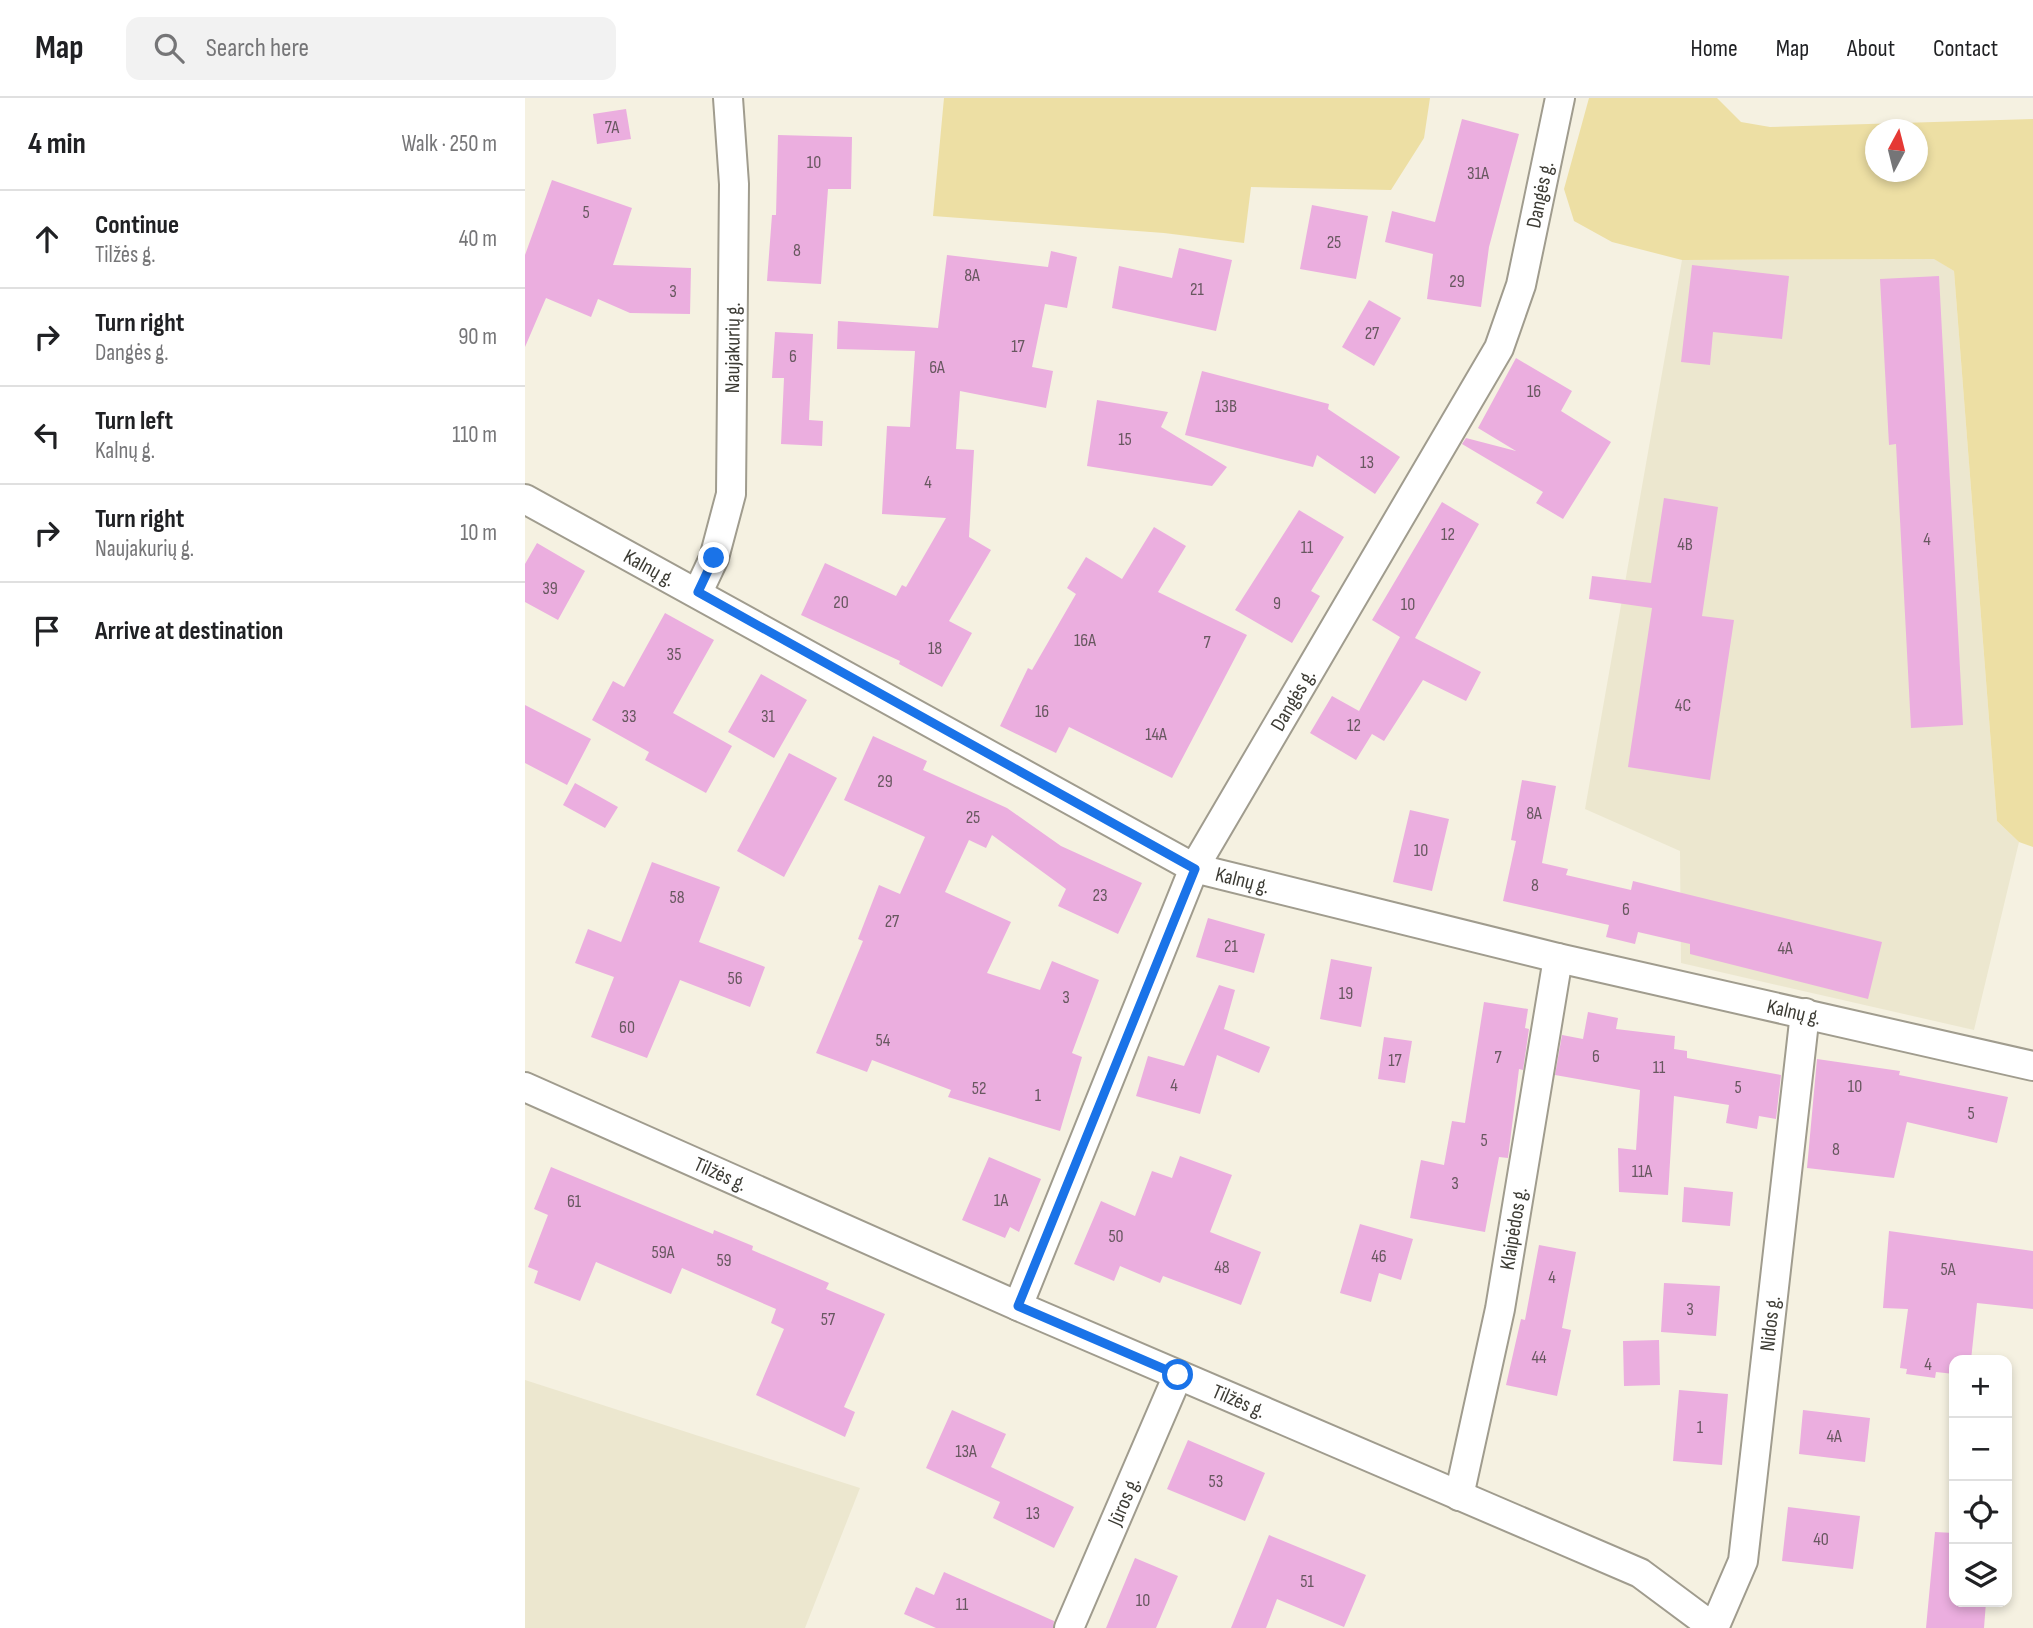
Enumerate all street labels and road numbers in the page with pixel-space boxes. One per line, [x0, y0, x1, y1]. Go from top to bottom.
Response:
street label: Dangės g. [1521, 159, 1559, 230]
street label: Naujakurių g. [720, 302, 746, 393]
street label: Kalnų g. [619, 544, 679, 592]
street label: Dangės g. [1265, 665, 1321, 735]
street label: Kalnų g. [1213, 862, 1272, 899]
street label: Kalnų g. [1764, 994, 1823, 1030]
street label: Tilžės g. [690, 1152, 751, 1197]
street label: Klaipėdos g. [1495, 1185, 1533, 1272]
street label: Nidos g. [1755, 1295, 1786, 1352]
street label: Tilžės g. [1209, 1379, 1269, 1424]
street label: Jūros g. [1102, 1473, 1146, 1531]

